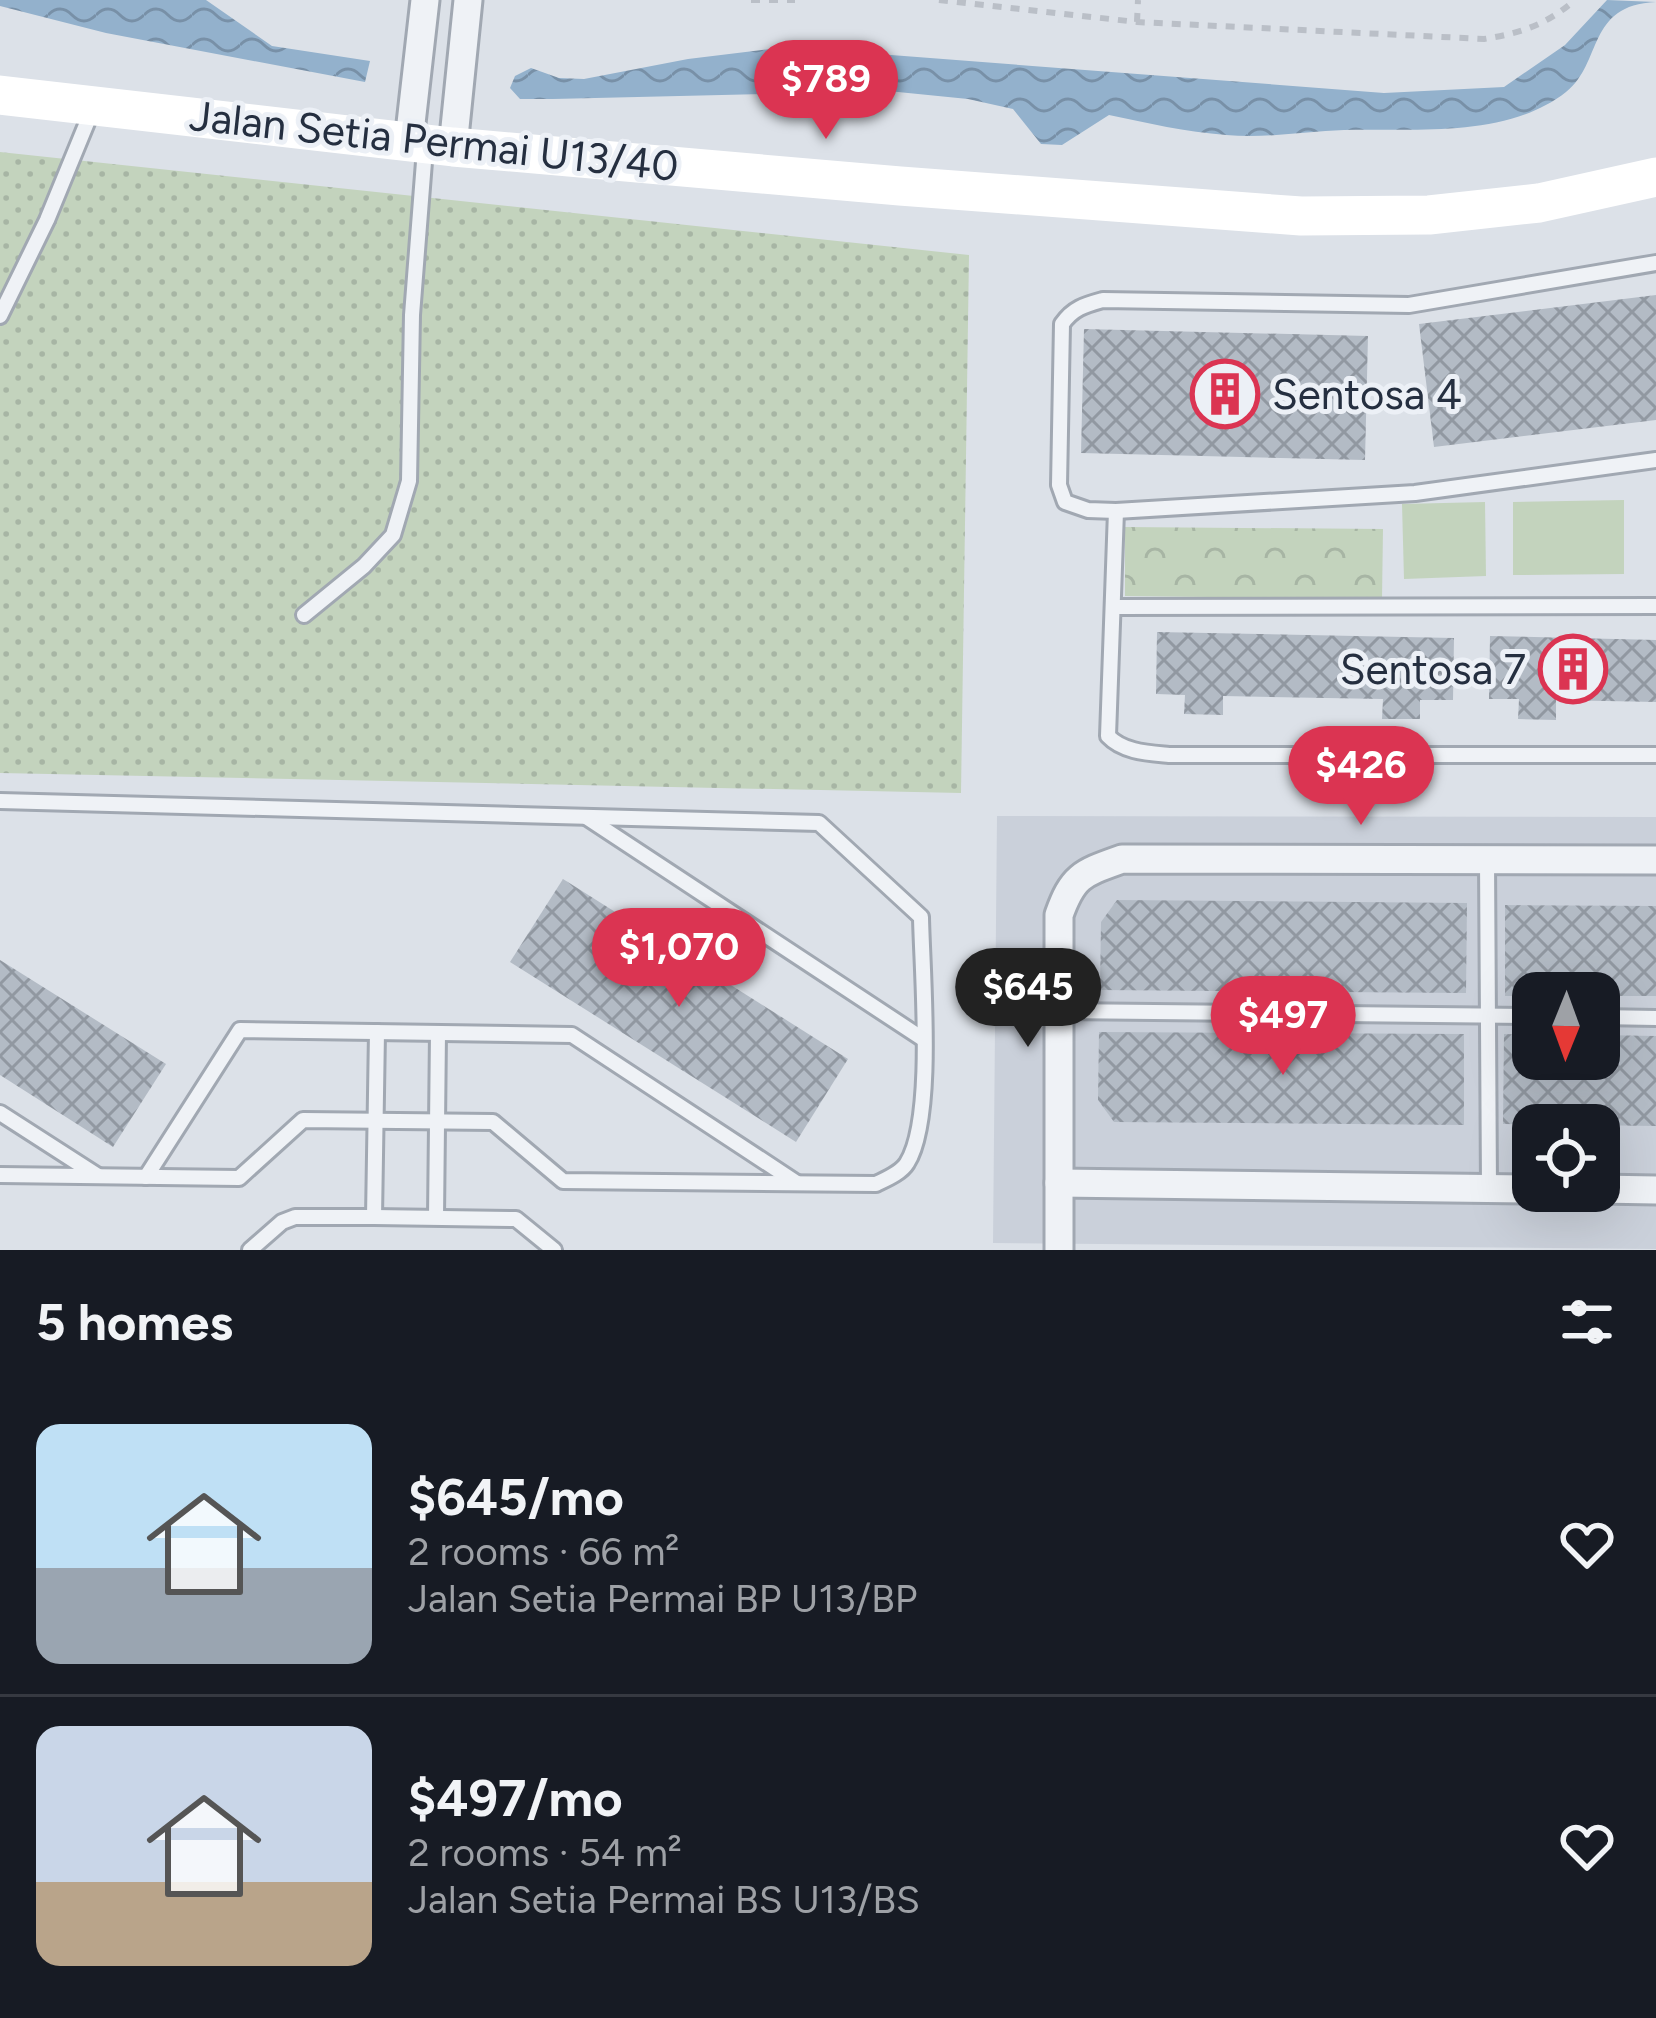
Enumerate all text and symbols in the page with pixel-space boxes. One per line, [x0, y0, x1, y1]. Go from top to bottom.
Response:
pin: $789 [755, 40, 897, 142]
text: $789 [781, 55, 871, 102]
street label: Jalan Setia Permai U13/40 [187, 90, 681, 192]
building icon: Sentosa 4 [1190, 359, 1260, 429]
place label: Sentosa 4 [1272, 369, 1462, 420]
building icon: Sentosa 7 [1538, 634, 1608, 704]
place label: Sentosa 7 [1340, 644, 1526, 695]
pin: $426 [1290, 726, 1432, 828]
text: $426 [1315, 741, 1407, 788]
pin: $1,070 [581, 908, 777, 1010]
text: $1,070 [619, 923, 739, 970]
pin: $645 [957, 948, 1099, 1050]
text: $645 [982, 963, 1074, 1010]
north arrow [1512, 972, 1620, 1080]
map controls [1512, 972, 1620, 1212]
pin: $497 [1212, 976, 1354, 1078]
text: $497 [1238, 991, 1328, 1038]
button: locate [1512, 1104, 1620, 1212]
icon: filters [1554, 1289, 1620, 1355]
text: 5 homes [36, 1292, 233, 1353]
text: $645/mo [408, 1467, 624, 1528]
icon: home [132, 1472, 276, 1616]
icon: heart [1554, 1511, 1620, 1577]
text: 2 rooms · 66 m² [408, 1528, 679, 1575]
text: Jalan Setia Permai BP U13/BP [408, 1575, 917, 1622]
text: $497/mo [408, 1768, 623, 1829]
icon: home [132, 1774, 276, 1918]
icon: heart [1554, 1813, 1620, 1879]
text: 2 rooms · 54 m² [408, 1829, 682, 1876]
text: Jalan Setia Permai BS U13/BS [408, 1876, 920, 1923]

